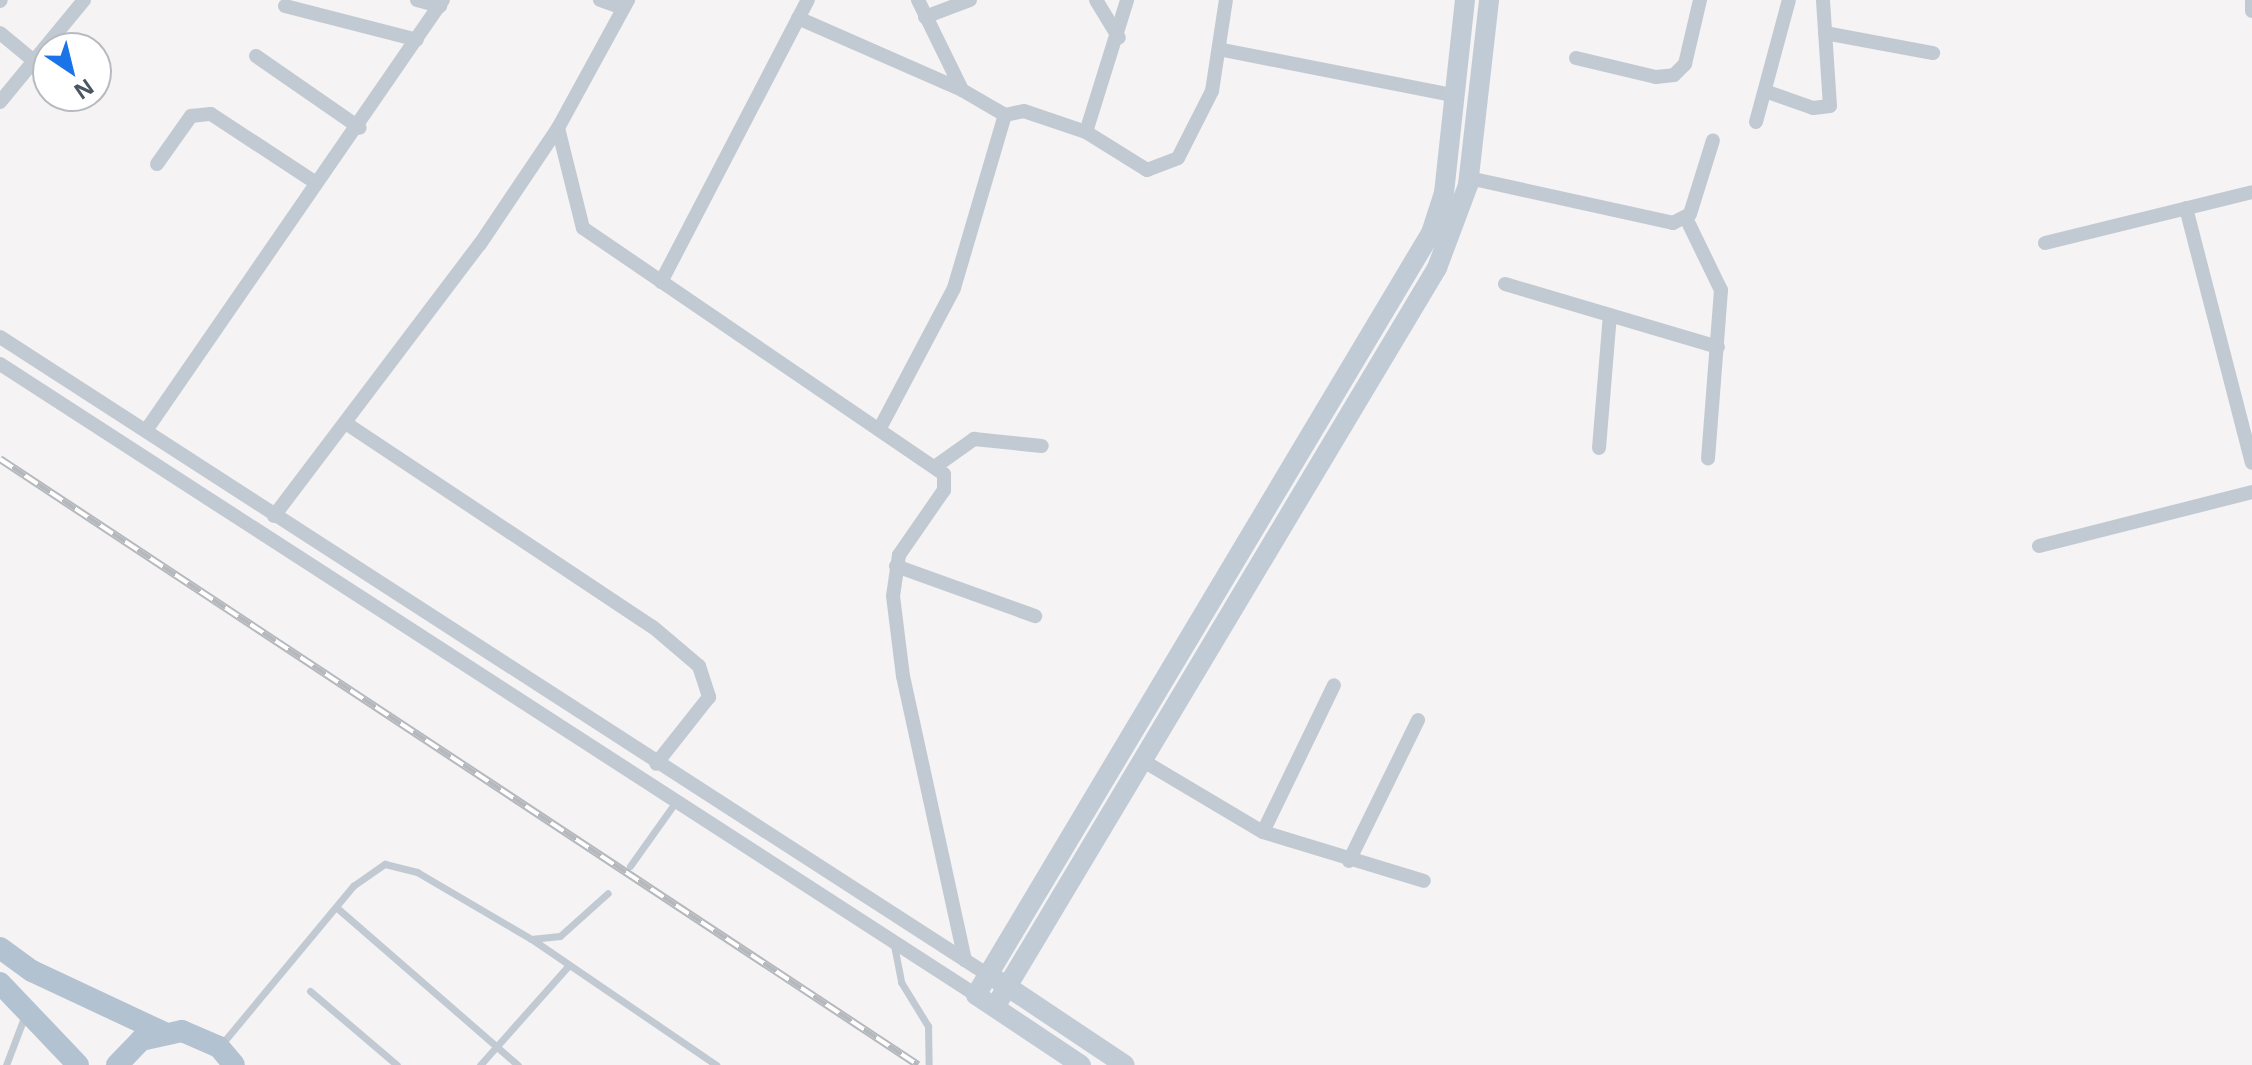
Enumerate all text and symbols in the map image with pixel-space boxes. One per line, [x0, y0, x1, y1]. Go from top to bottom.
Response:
north arrow [32, 32, 112, 112]
text: N [69, 73, 101, 107]

